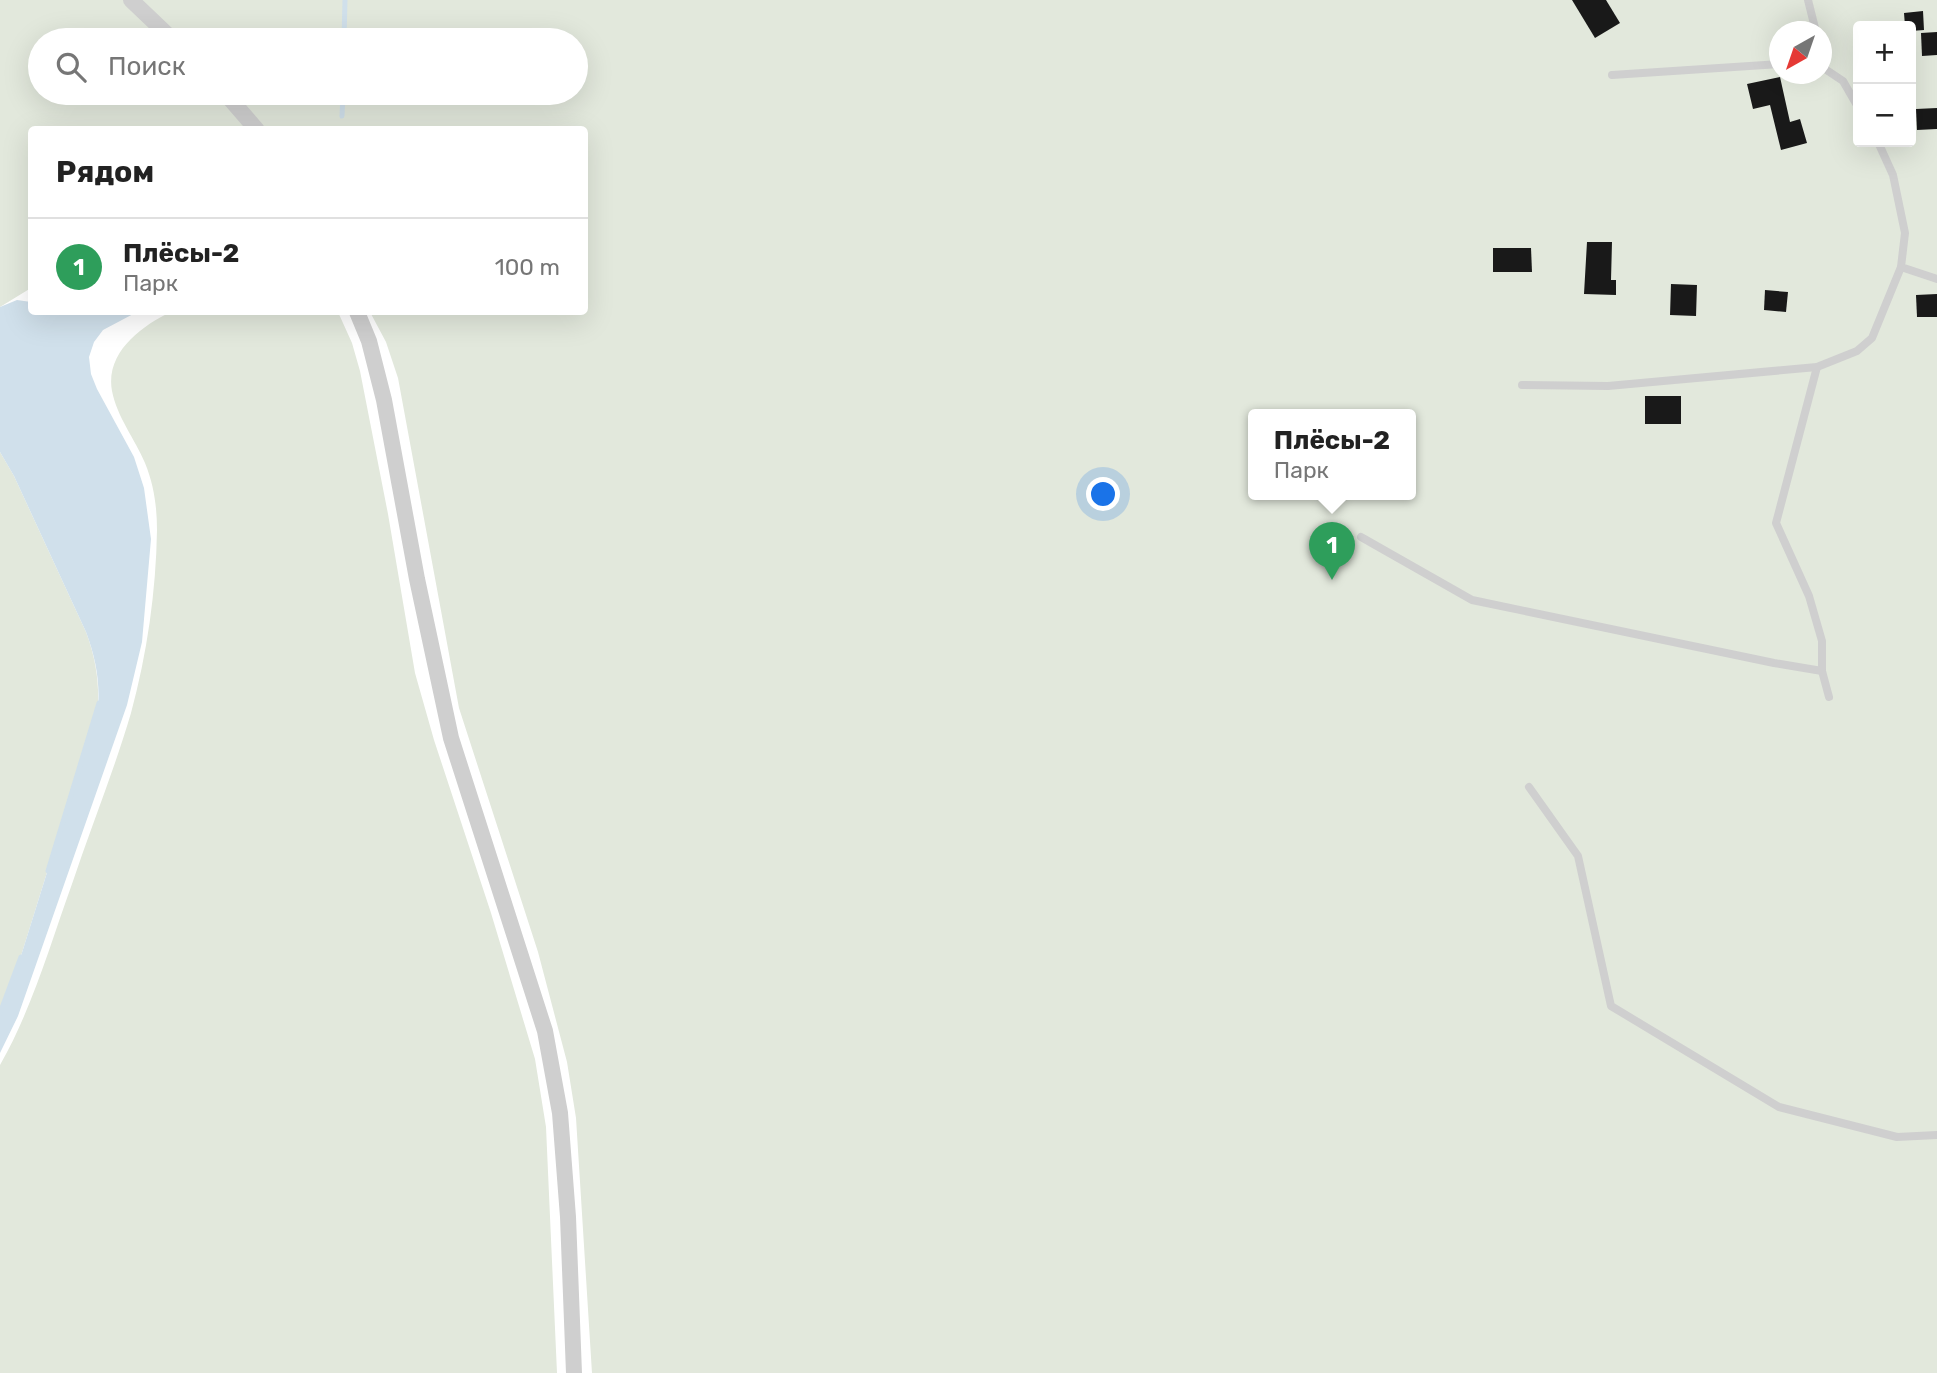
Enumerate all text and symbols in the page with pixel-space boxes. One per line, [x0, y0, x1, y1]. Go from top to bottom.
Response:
north arrow [1769, 21, 1832, 84]
map controls [1853, 21, 1916, 147]
button: + [1853, 21, 1916, 84]
search box [28, 28, 588, 105]
icon: search [52, 48, 90, 86]
text: Поиск [108, 51, 186, 82]
button: − [1853, 84, 1916, 147]
text: Рядом [56, 154, 154, 190]
text: Плёсы-2 [123, 238, 239, 269]
text: 1 [73, 253, 85, 281]
text: 100 m [495, 253, 560, 281]
text: Парк [123, 269, 178, 297]
popup [1248, 409, 1416, 500]
text: Плёсы-2 [1274, 425, 1390, 456]
text: Парк [1274, 456, 1329, 484]
your location [1086, 477, 1120, 511]
pin: 1 [1309, 522, 1355, 580]

